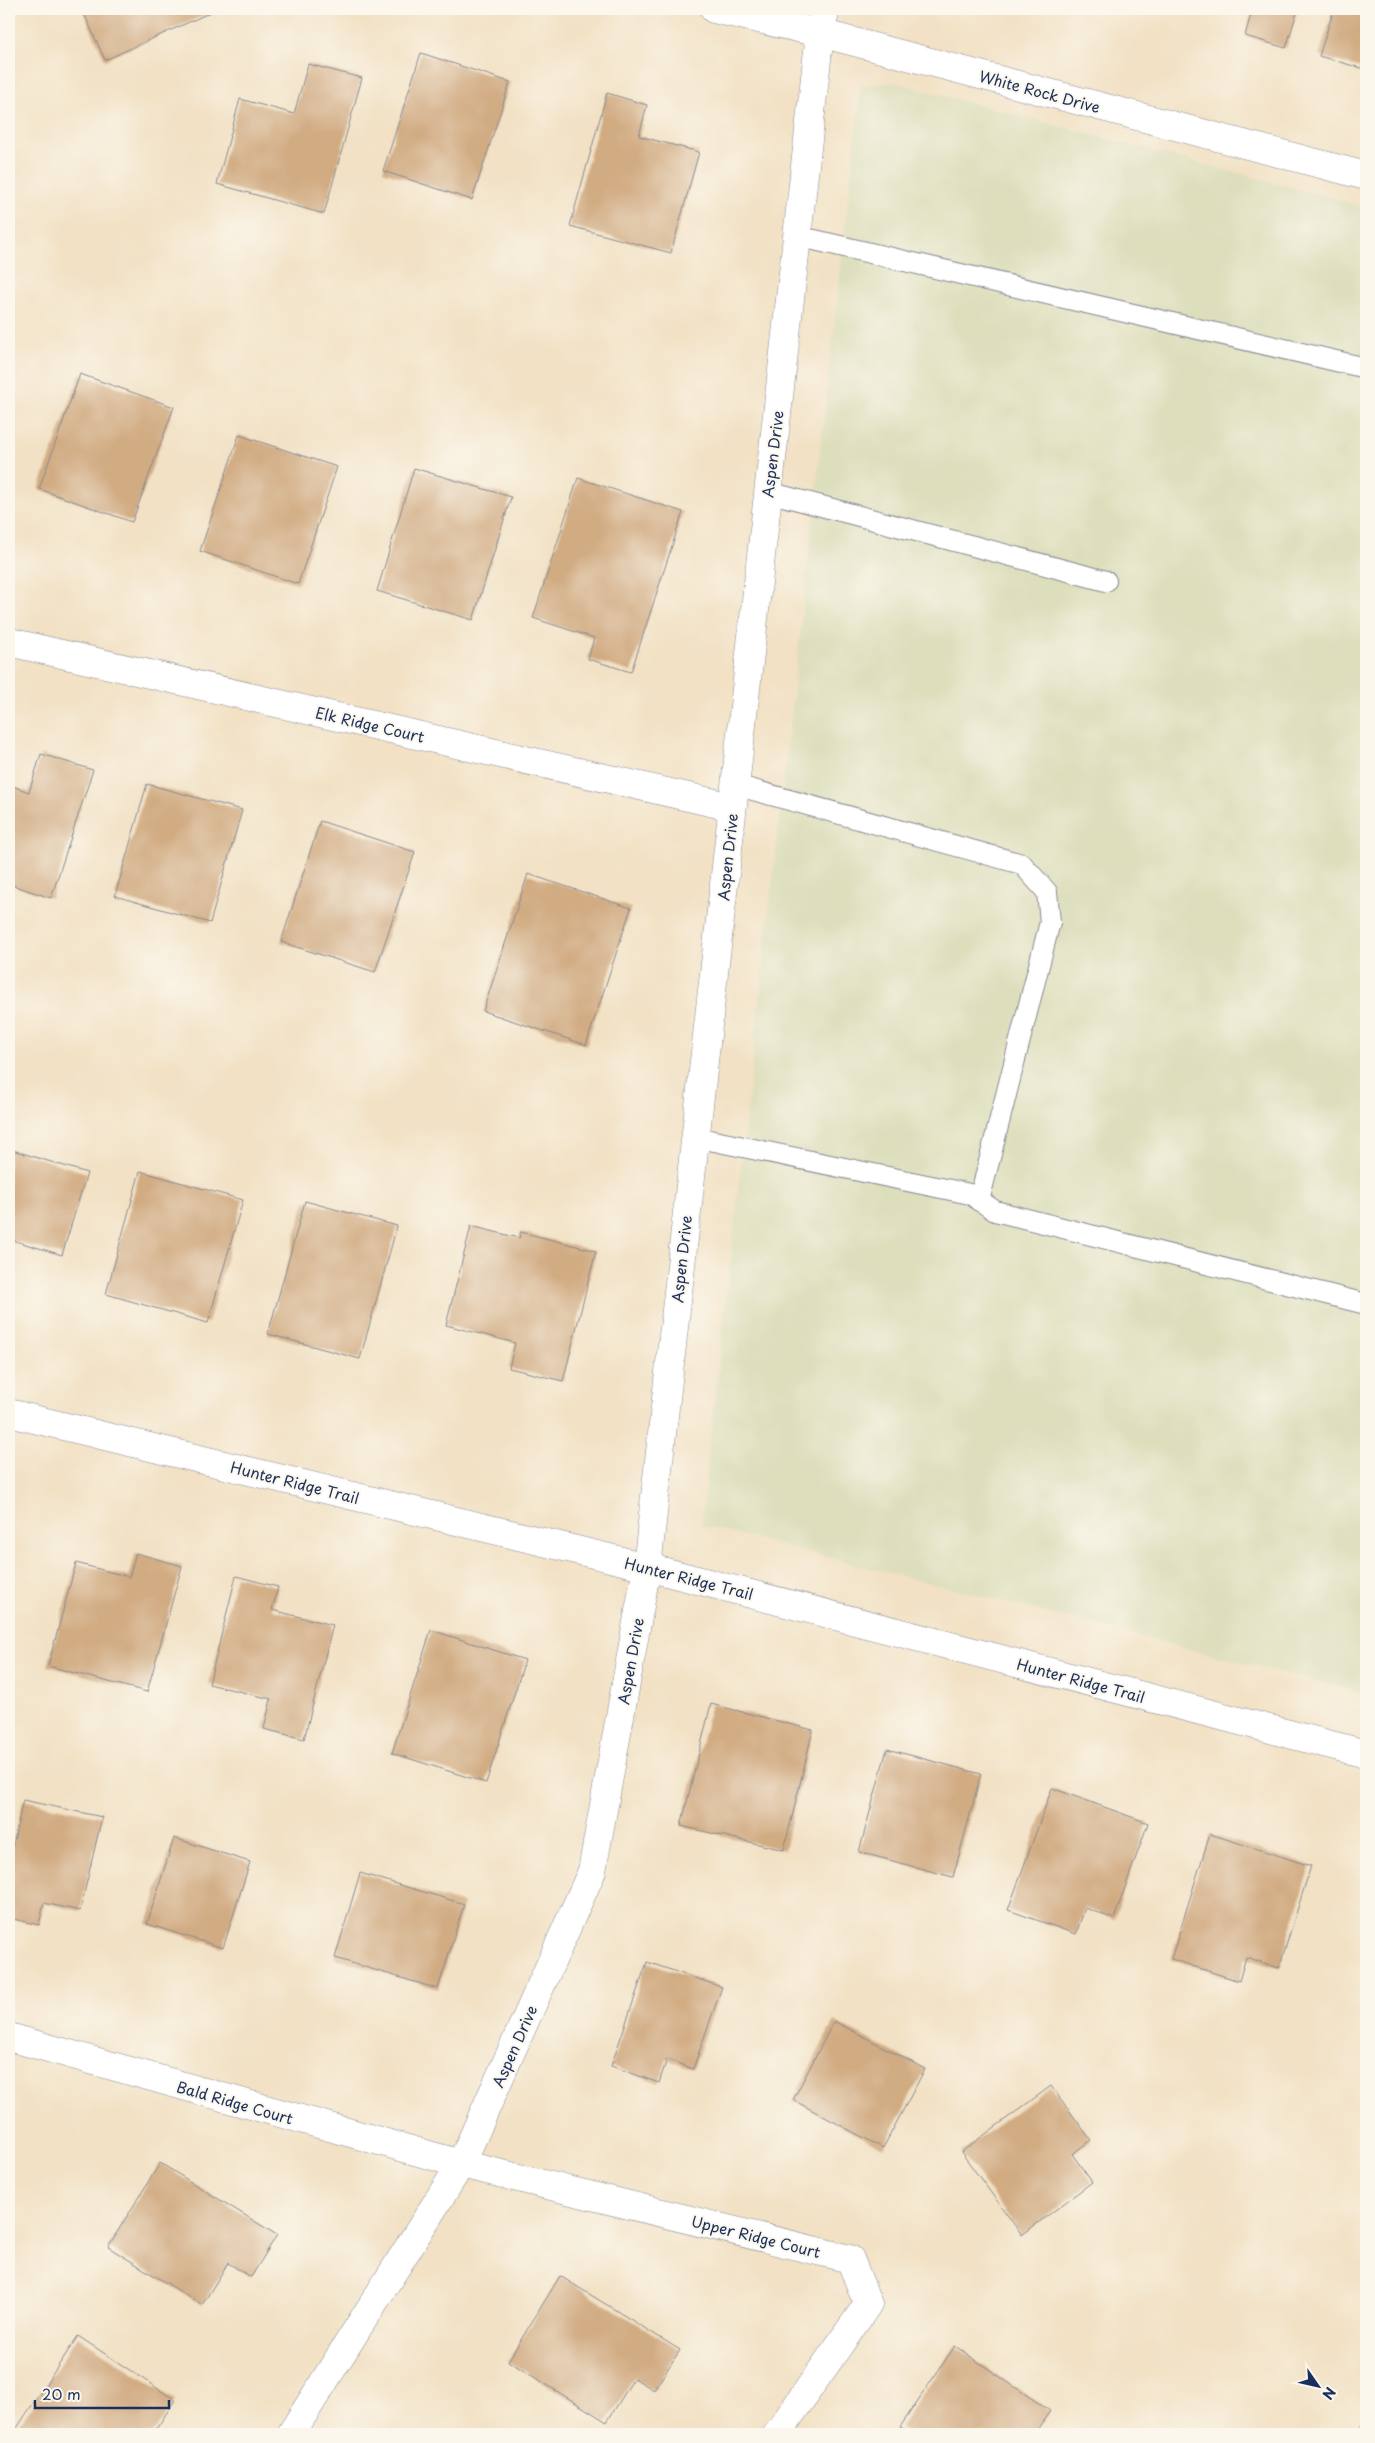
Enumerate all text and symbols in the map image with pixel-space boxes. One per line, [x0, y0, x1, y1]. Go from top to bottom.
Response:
street label: White Rock Drive [977, 64, 1103, 118]
street label: Aspen Drive [755, 409, 789, 499]
street label: Elk Ridge Court [313, 700, 427, 748]
street label: Aspen Drive [711, 812, 743, 902]
street label: Aspen Drive [665, 1214, 697, 1304]
street label: Hunter Ridge Trail [228, 1455, 362, 1509]
street label: Hunter Ridge Trail [622, 1551, 756, 1605]
street label: Aspen Drive [611, 1616, 649, 1706]
street label: Hunter Ridge Trail [1014, 1652, 1148, 1708]
street label: Aspen Drive [486, 2001, 542, 2091]
street label: Bald Ridge Court [174, 2074, 296, 2130]
street label: Upper Ridge Court [689, 2209, 823, 2263]
north arrow [1292, 2360, 1342, 2410]
scale bar [35, 2378, 169, 2410]
text: 20 m [42, 2382, 81, 2405]
text: N [1317, 2383, 1341, 2404]

